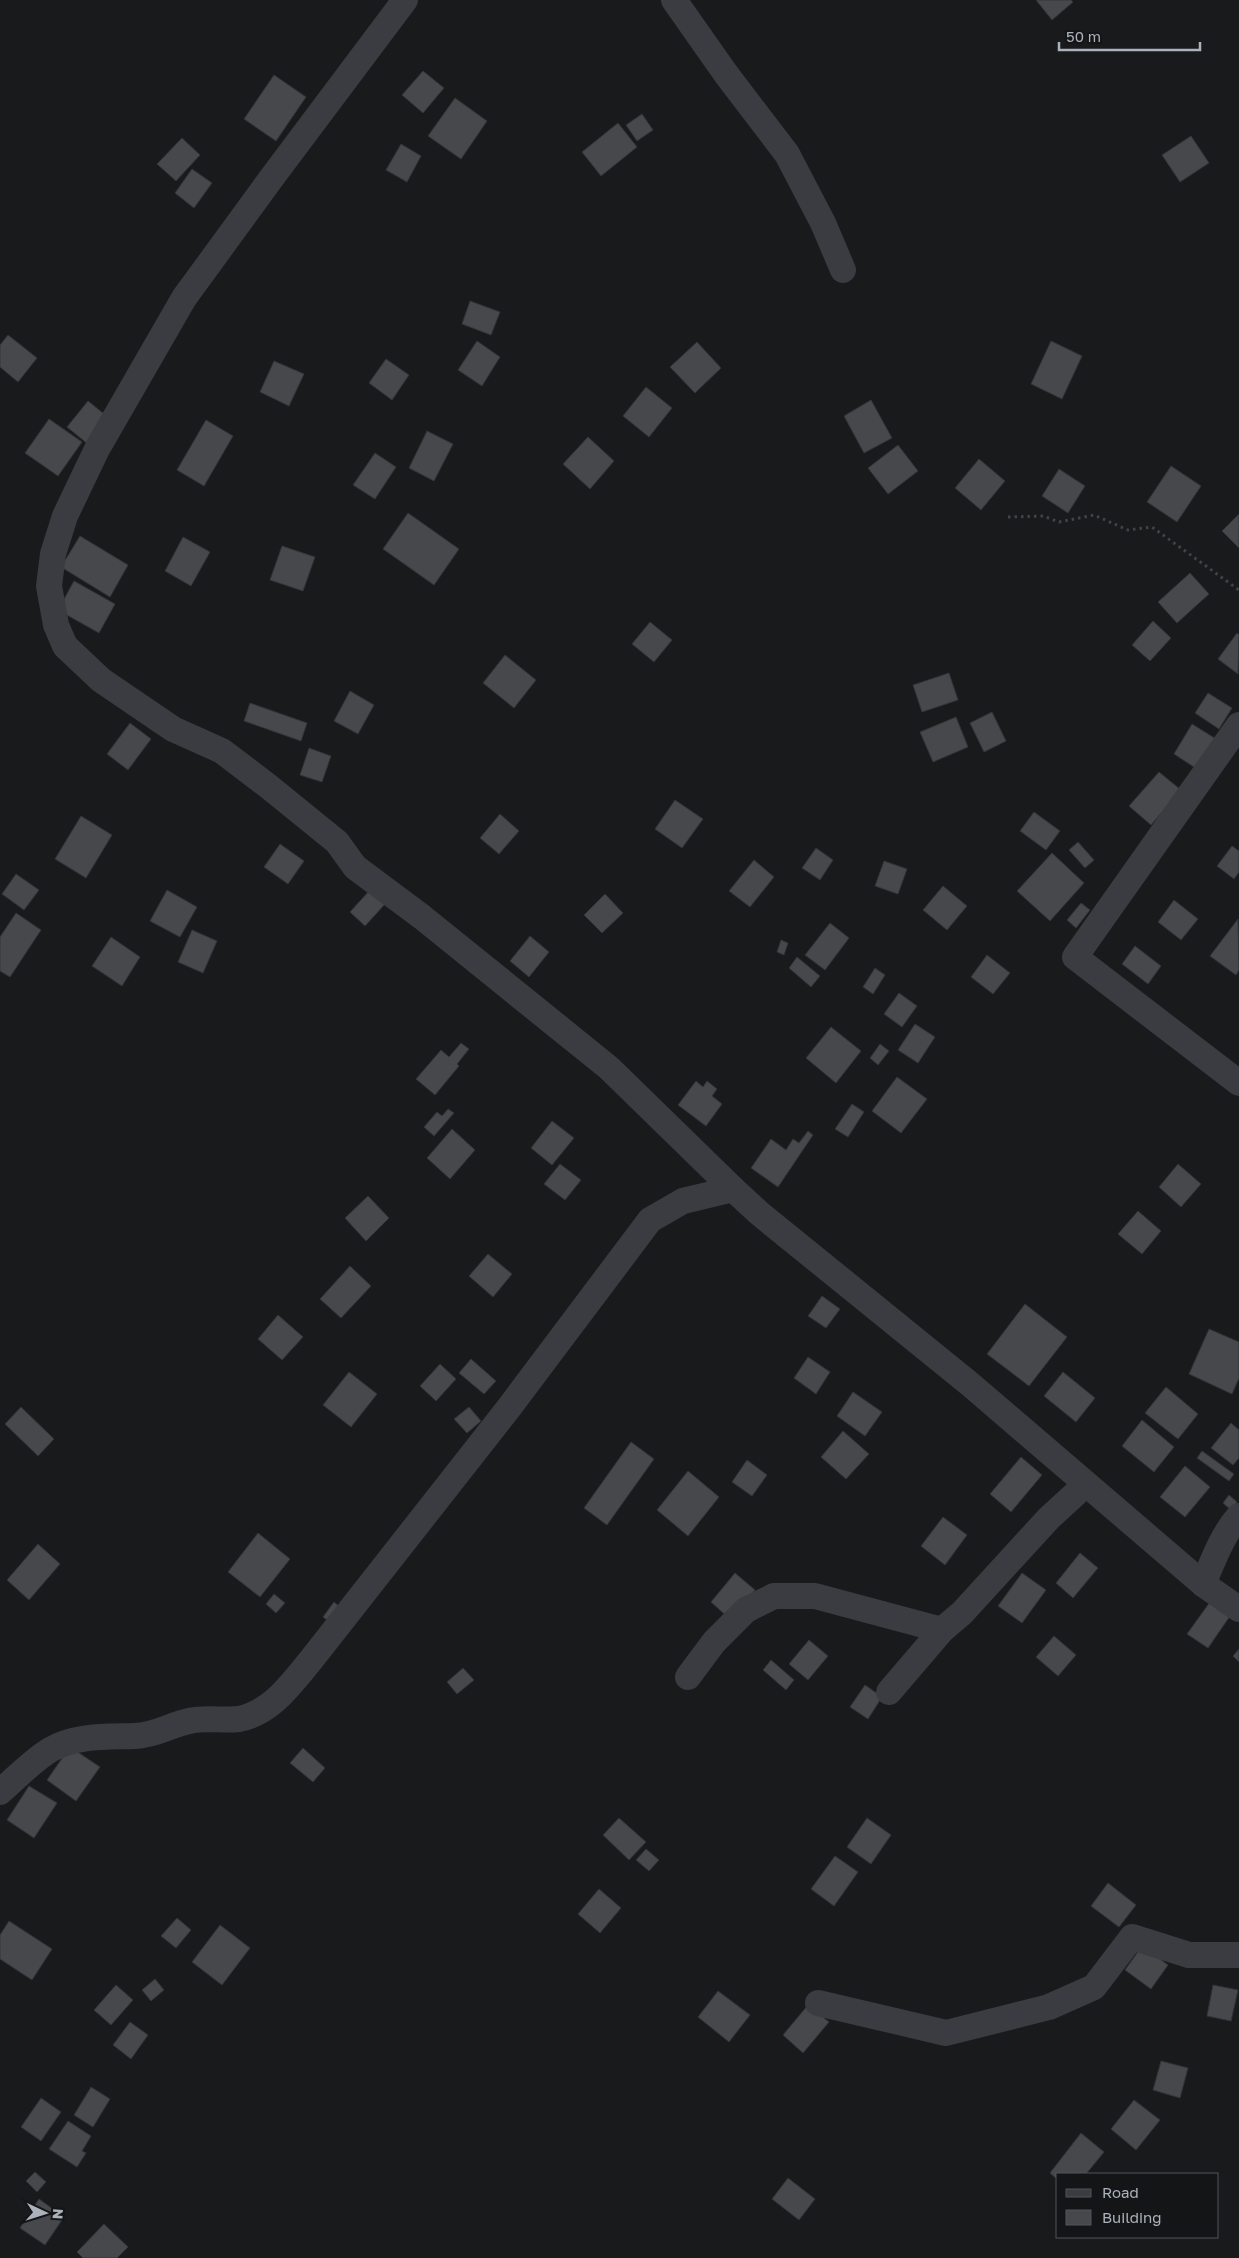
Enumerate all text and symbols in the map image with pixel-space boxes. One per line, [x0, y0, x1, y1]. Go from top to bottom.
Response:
scale bar [1059, 20, 1200, 52]
text: 50 m [1066, 27, 1101, 45]
legend [1056, 2173, 1219, 2238]
text: Road [1102, 2183, 1139, 2201]
north arrow [20, 2188, 70, 2238]
text: N [50, 2208, 67, 2220]
text: Building [1102, 2208, 1162, 2226]

